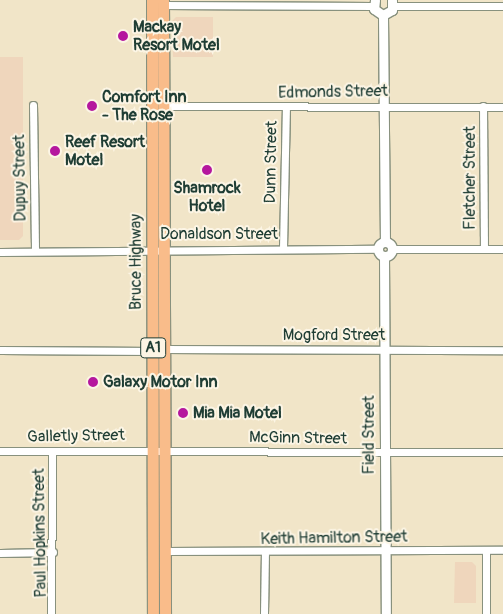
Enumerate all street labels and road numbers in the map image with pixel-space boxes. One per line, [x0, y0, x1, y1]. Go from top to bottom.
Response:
street label: Edmonds Street [278, 81, 388, 103]
street label: Dunn Street [261, 120, 281, 204]
street label: Fletcher Street [460, 126, 480, 230]
street label: Dupuy Street [10, 134, 30, 222]
street label: Bruce Highway [126, 214, 146, 310]
street label: Donaldson Street [160, 224, 278, 244]
street label: Mogford Street [283, 325, 385, 345]
road number: A1 [139, 336, 167, 360]
street label: Field Street [359, 396, 379, 474]
street label: Galletly Street [27, 426, 125, 446]
street label: McGinn Street [249, 428, 347, 448]
street label: Paul Hopkins Street [29, 468, 51, 598]
street label: Keith Hamilton Street [260, 527, 408, 549]

